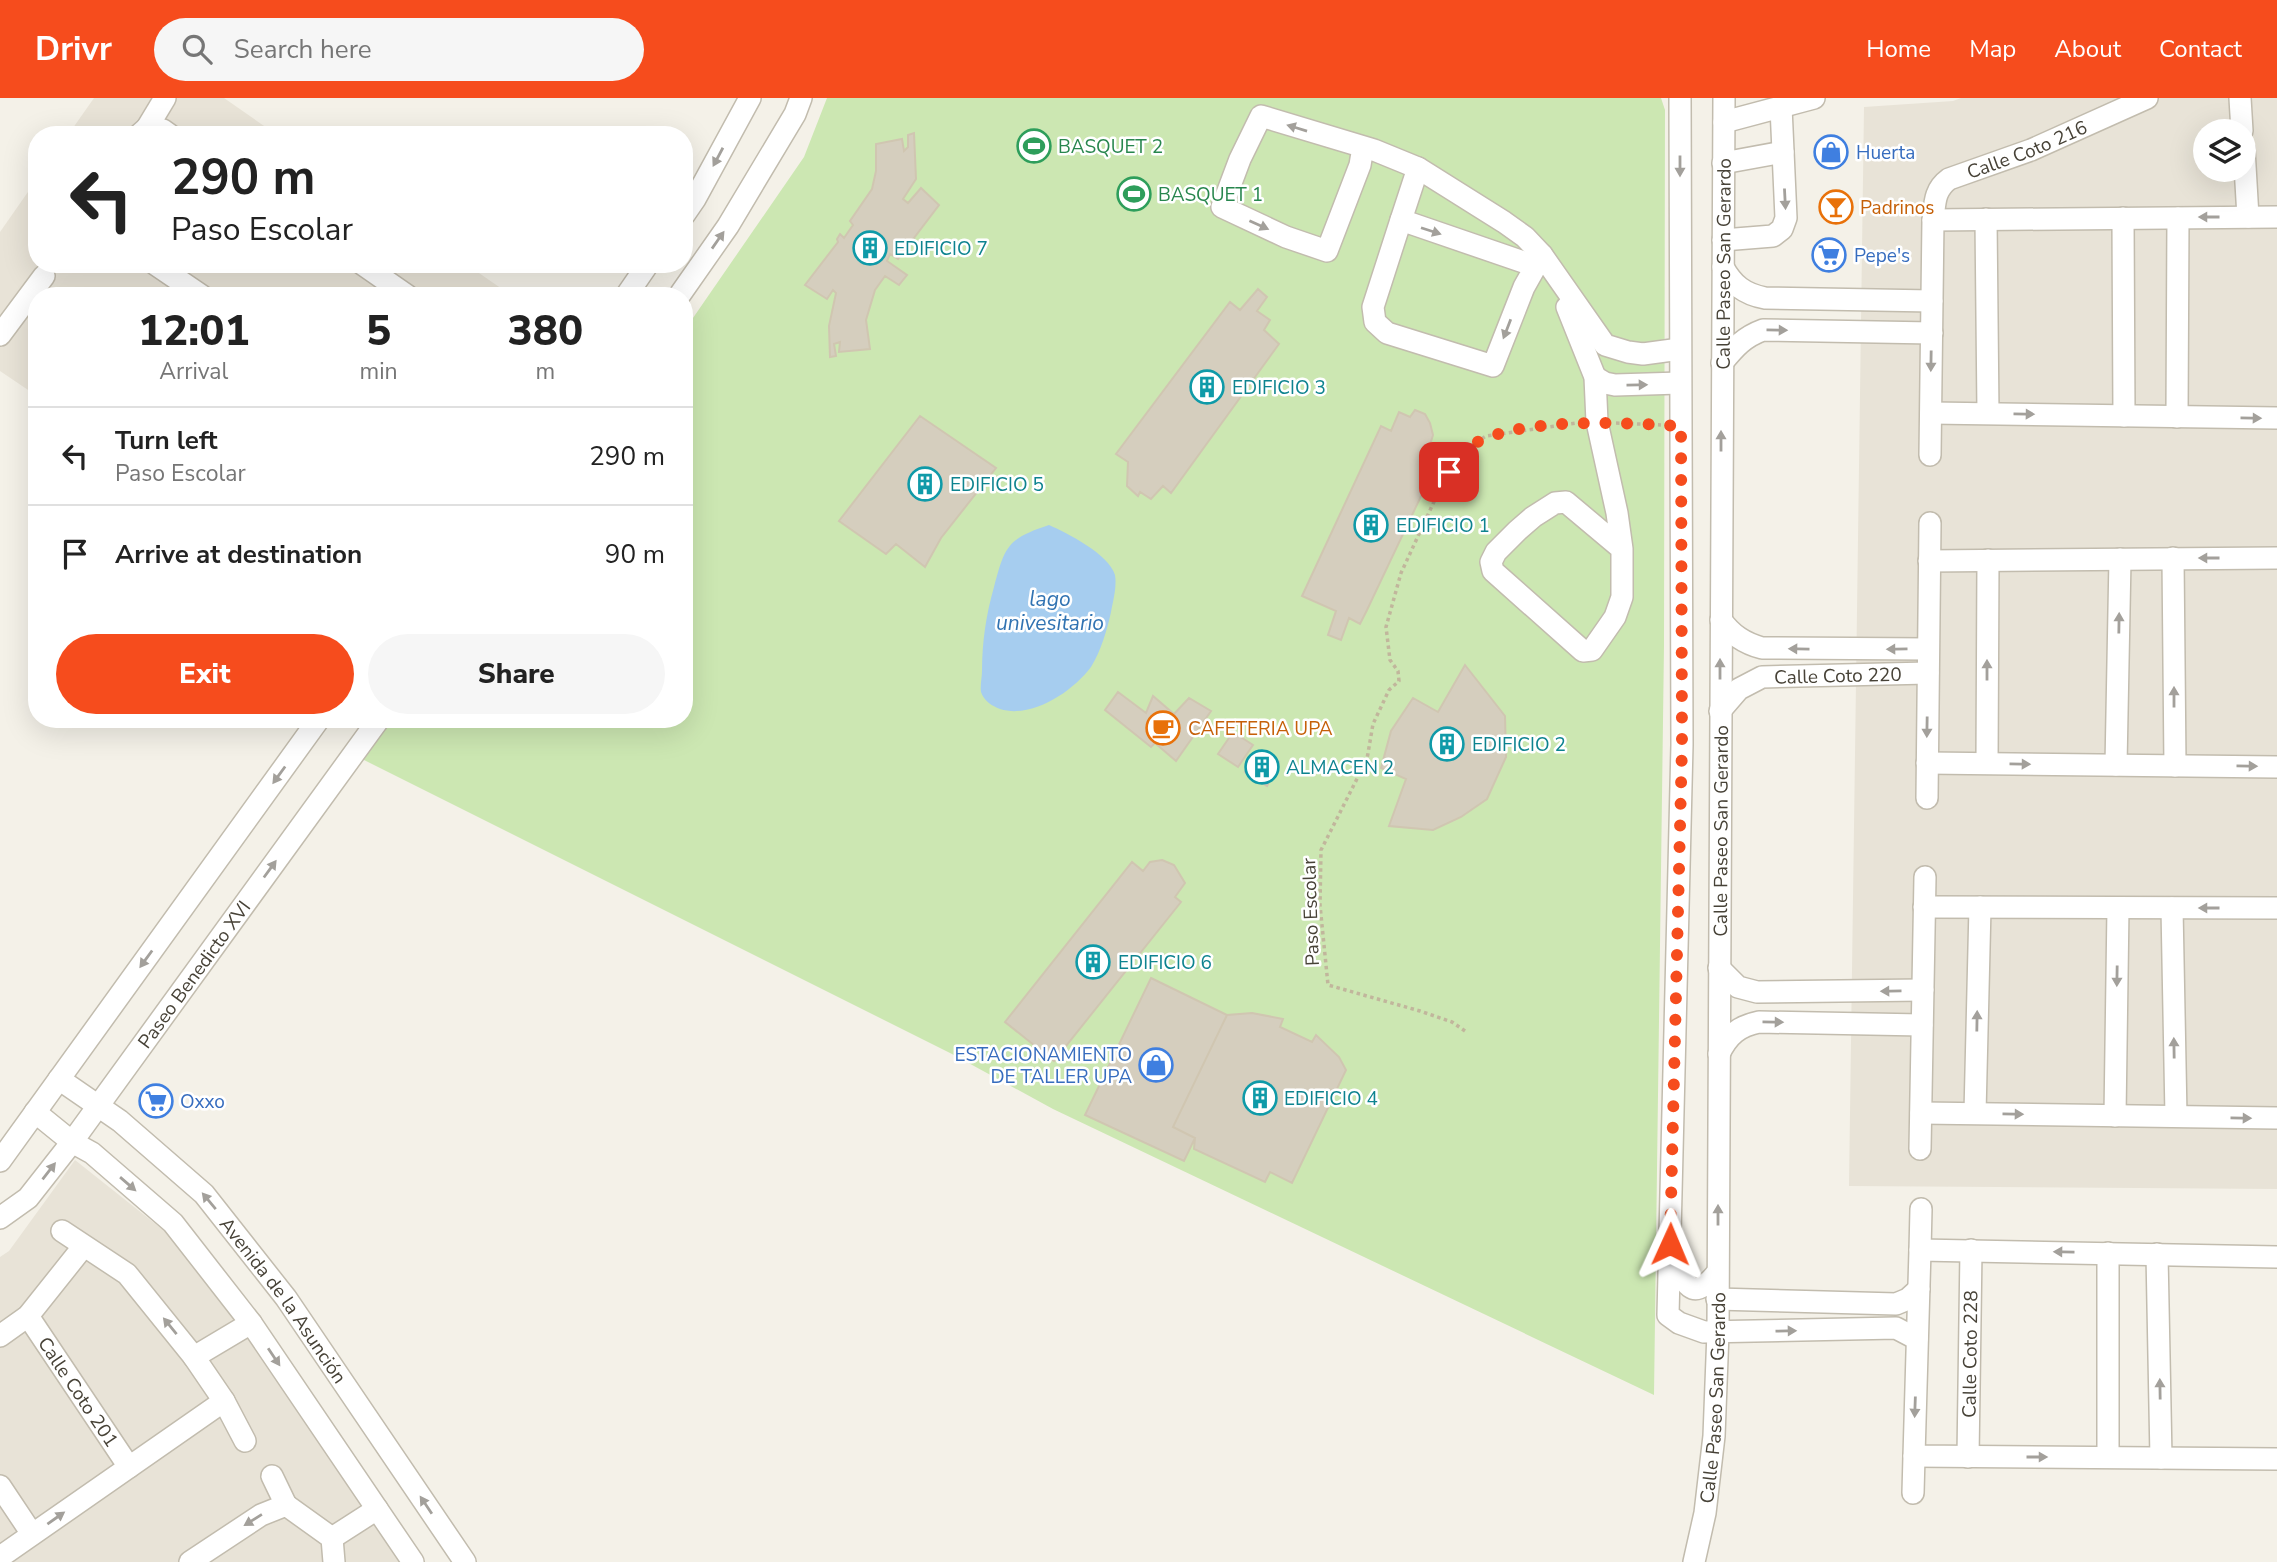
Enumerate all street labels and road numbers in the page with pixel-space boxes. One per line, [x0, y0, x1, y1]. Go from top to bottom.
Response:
street label: Calle Coto 216 [1963, 114, 2092, 186]
street label: Calle Paseo San Gerardo [1711, 158, 1738, 370]
street label: Calle Coto 220 [1774, 662, 1902, 691]
street label: Calle Paseo San Gerardo [1708, 725, 1735, 937]
street label: Paso Escolar [1296, 857, 1326, 966]
street label: Paseo Benedicto XVI [132, 896, 257, 1054]
street label: Avenida de la Asunción [213, 1212, 352, 1389]
street label: Calle Coto 228 [1957, 1290, 1984, 1418]
street label: Calle Paseo San Gerardo [1694, 1292, 1732, 1505]
street label: Calle Coto 201 [31, 1332, 124, 1452]

